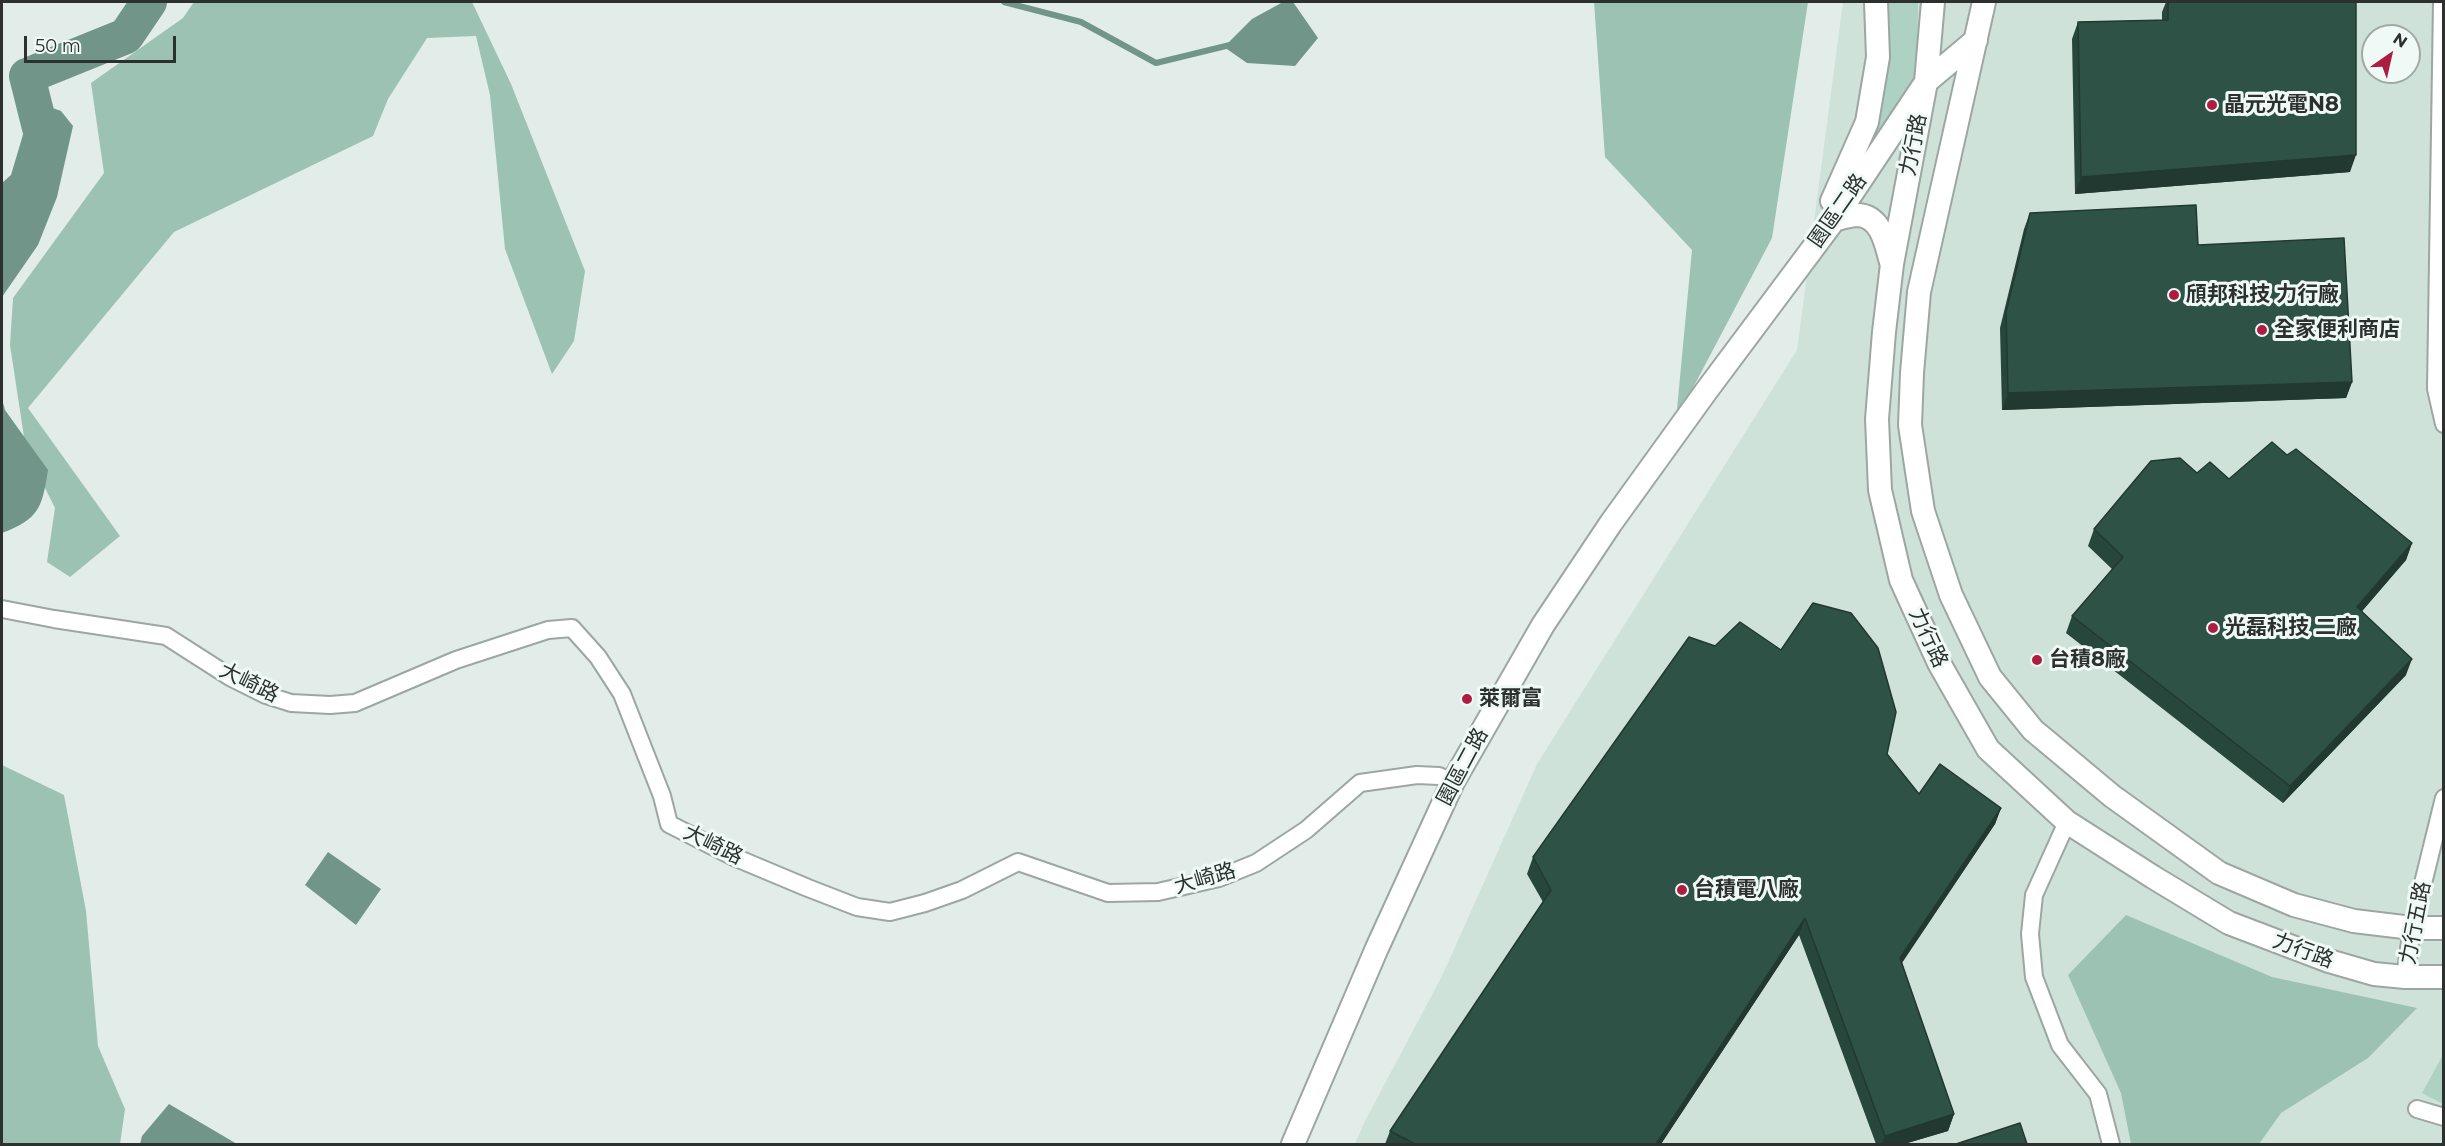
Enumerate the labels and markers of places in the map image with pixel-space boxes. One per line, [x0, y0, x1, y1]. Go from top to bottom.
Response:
place label: 晶元光電N8 [2224, 92, 2339, 118]
marker: 晶元光電N8 [2205, 98, 2219, 112]
place label: 頎邦科技 力行廠 [2186, 282, 2339, 308]
marker: 頎邦科技 力行廠 [2167, 288, 2181, 302]
place label: 全家便利商店 [2274, 317, 2400, 343]
marker: 全家便利商店 [2255, 323, 2269, 337]
place label: 光磊科技 二廠 [2225, 615, 2357, 641]
marker: 光磊科技 二廠 [2206, 621, 2220, 635]
place label: 台積8廠 [2049, 647, 2126, 673]
marker: 台積8廠 [2030, 653, 2044, 667]
place label: 萊爾富 [1479, 686, 1542, 712]
marker: 萊爾富 [1460, 692, 1474, 706]
place label: 台積電八廠 [1694, 877, 1799, 903]
marker: 台積電八廠 [1675, 883, 1689, 897]

